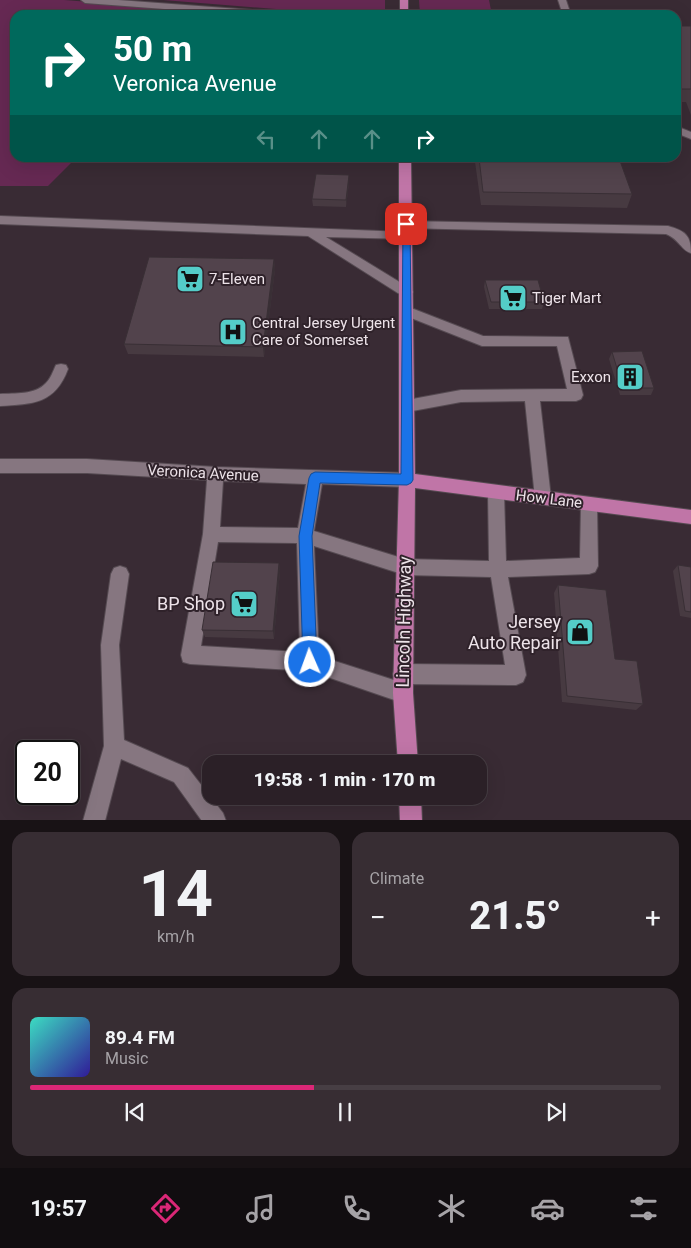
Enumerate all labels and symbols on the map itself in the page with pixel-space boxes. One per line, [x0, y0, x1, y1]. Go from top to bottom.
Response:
pin [385, 203, 427, 245]
supermarket icon: 7-Eleven [175, 264, 205, 294]
place label: 7-Eleven [209, 270, 265, 288]
supermarket icon: Tiger Mart [498, 283, 528, 313]
place label: Tiger Mart [532, 289, 601, 307]
place label: Central Jersey Urgent Care of Somerset [252, 314, 395, 349]
hospital icon: Central Jersey Urgent Care of Somerset [218, 317, 248, 347]
building icon: Exxon [615, 362, 645, 392]
place label: Exxon [571, 368, 611, 386]
street label: Veronica Avenue [147, 461, 259, 485]
street label: How Lane [515, 486, 583, 512]
street label: Lincoln Highway [392, 556, 415, 688]
supermarket icon: BP Shop [229, 589, 259, 619]
place label: BP Shop [157, 593, 225, 614]
place label: Jersey Auto Repair [468, 611, 561, 653]
shop icon: Jersey Auto Repair [565, 617, 595, 647]
position arrow [283, 635, 335, 687]
speed limit sign: 20 [15, 740, 80, 805]

